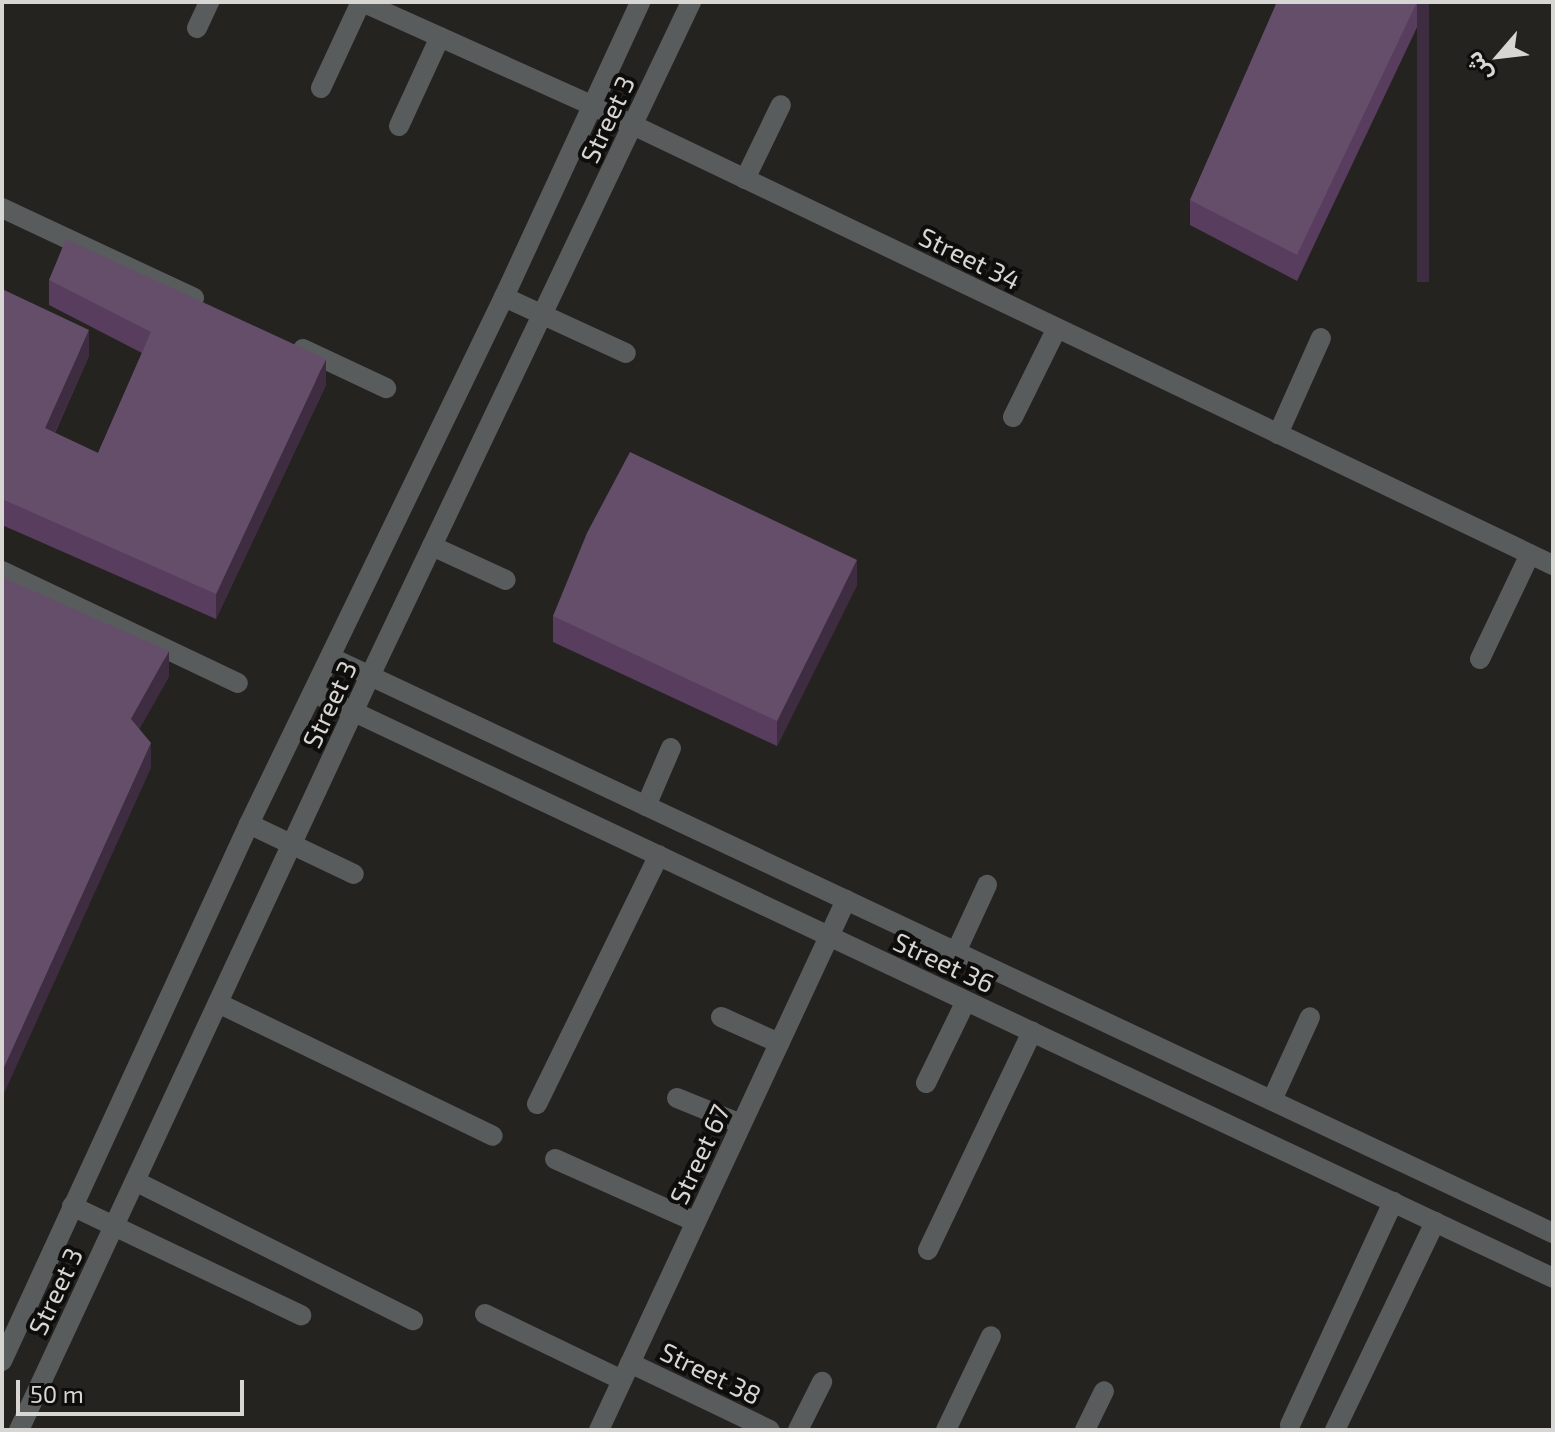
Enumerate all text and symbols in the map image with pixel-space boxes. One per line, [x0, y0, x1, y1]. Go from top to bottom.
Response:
north arrow [1459, 16, 1539, 96]
text: ش [1459, 48, 1496, 87]
street label: Street 3 [573, 70, 641, 168]
street label: Street 34 [914, 220, 1026, 296]
street label: Street 3 [295, 655, 363, 753]
street label: Street 36 [889, 925, 999, 999]
street label: Street 67 [662, 1099, 736, 1209]
street label: Street 3 [21, 1242, 89, 1340]
street label: Street 38 [655, 1335, 767, 1411]
scale bar [20, 1364, 248, 1414]
text: 50 m [30, 1379, 84, 1408]

